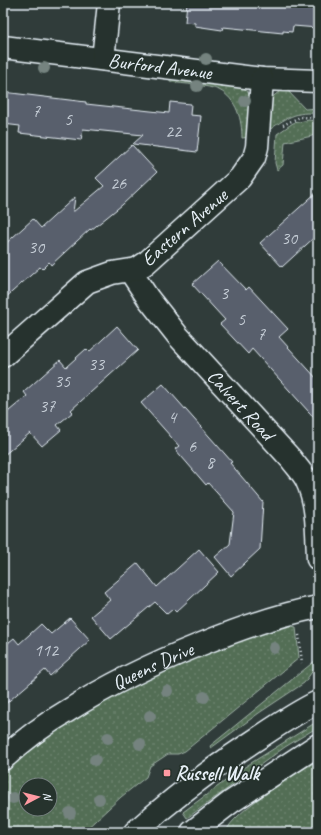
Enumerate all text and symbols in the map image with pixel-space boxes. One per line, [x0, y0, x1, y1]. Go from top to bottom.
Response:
street label: Burford Avenue [107, 48, 214, 85]
house number: 7 [32, 100, 41, 122]
house number: 5 [64, 108, 73, 130]
house number: 22 [165, 120, 183, 142]
house number: 26 [110, 172, 127, 194]
street label: Eastern Avenue [136, 182, 234, 272]
house number: 30 [281, 227, 299, 249]
house number: 30 [28, 236, 46, 258]
house number: 3 [220, 282, 230, 304]
house number: 5 [237, 308, 246, 330]
house number: 7 [257, 323, 266, 345]
house number: 33 [88, 353, 106, 375]
street label: Calvert Road [202, 364, 282, 448]
house number: 35 [54, 370, 71, 392]
house number: 37 [39, 395, 56, 417]
house number: 4 [168, 406, 178, 428]
house number: 6 [188, 435, 197, 457]
house number: 8 [206, 451, 216, 473]
street label: Queens Drive [108, 636, 198, 696]
house number: 112 [34, 639, 60, 661]
place label: Russell Walk [175, 761, 261, 786]
marker: Russell Walk [162, 768, 172, 778]
north arrow [18, 777, 58, 817]
text: N [41, 792, 56, 802]

